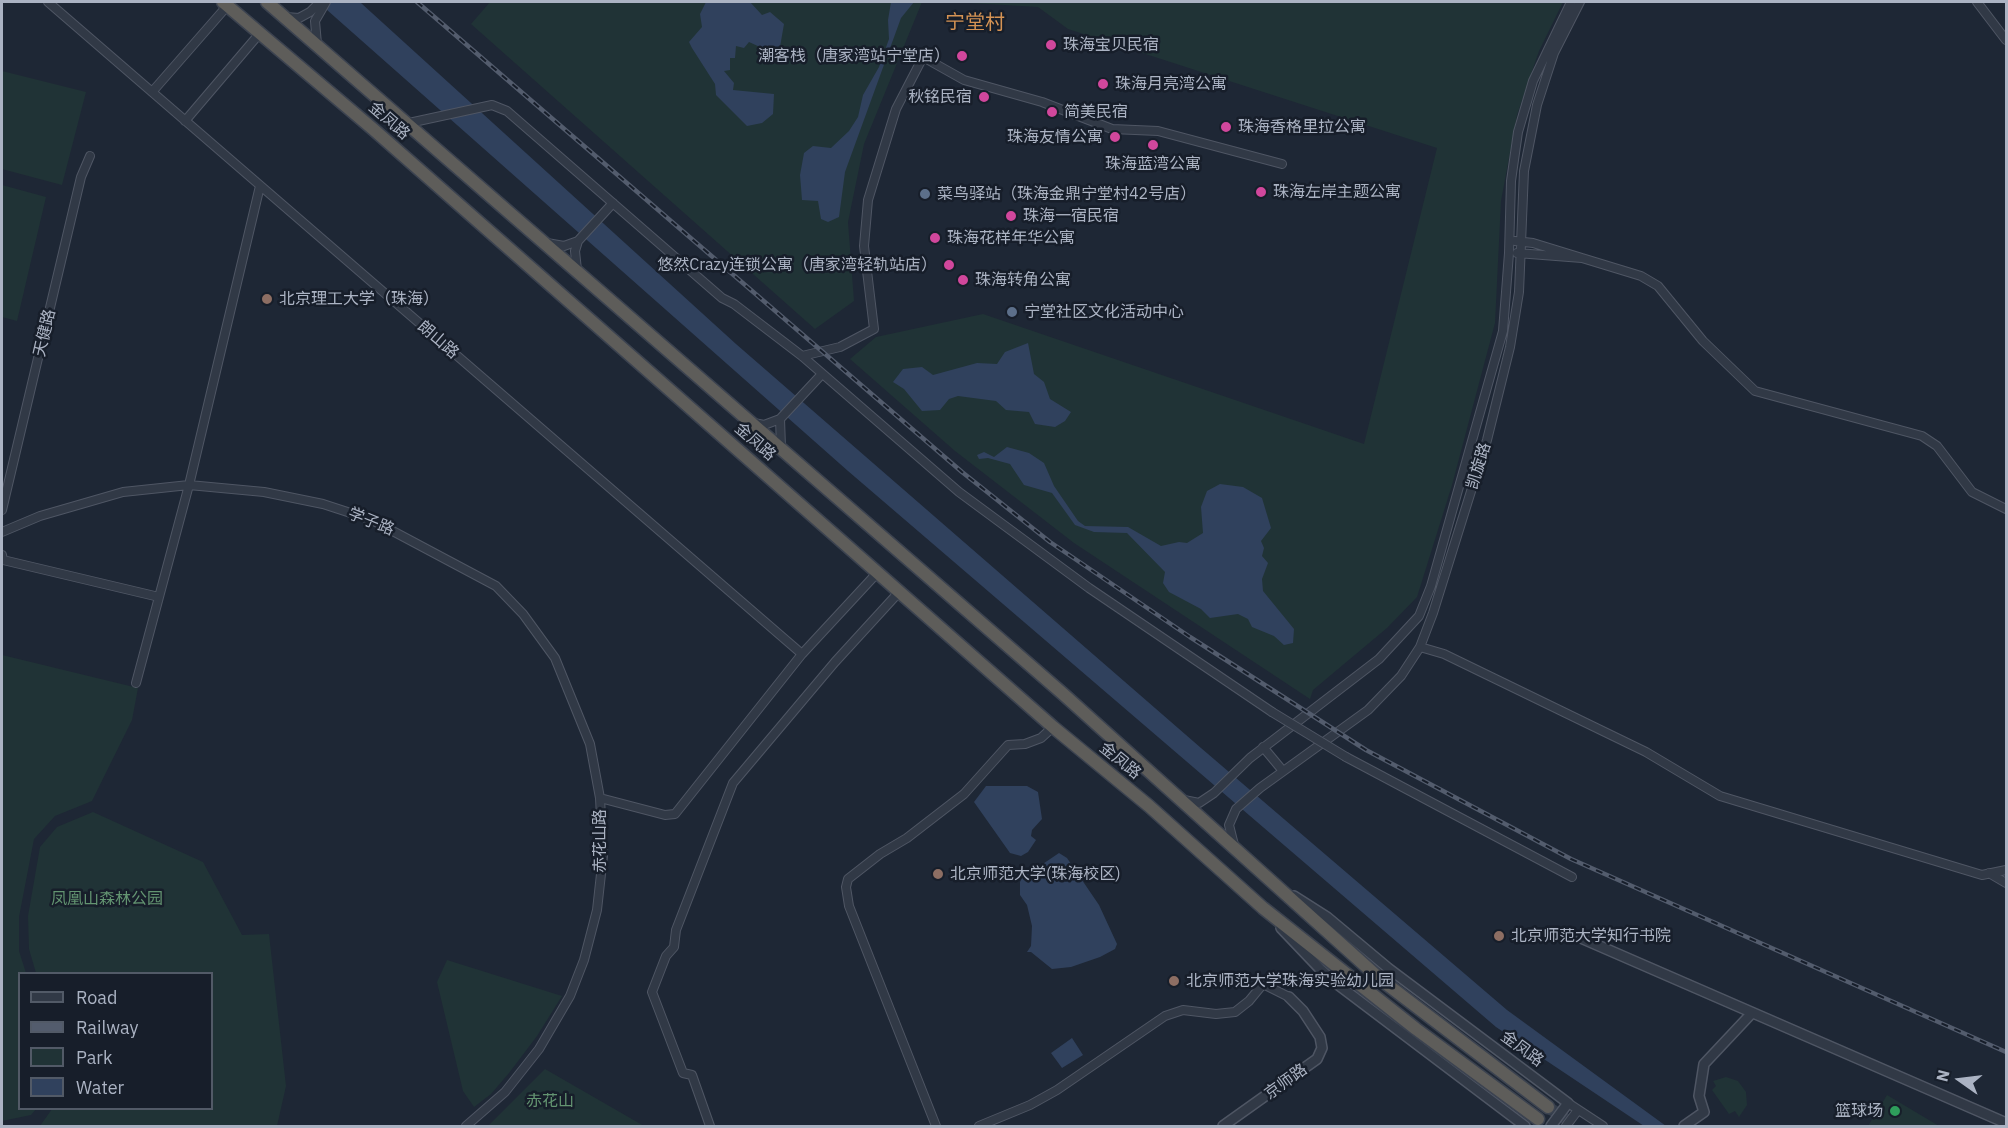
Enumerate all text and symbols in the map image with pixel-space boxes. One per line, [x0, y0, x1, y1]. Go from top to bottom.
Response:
district label: 宁堂村 [945, 11, 1005, 35]
place label: 珠海宝贝民宿 [1063, 35, 1159, 55]
marker: 珠海宝贝民宿 [1044, 38, 1058, 52]
place label: 潮客栈（唐家湾站宁堂店） [758, 46, 950, 66]
marker: 潮客栈（唐家湾站宁堂店） [955, 49, 969, 63]
place label: 珠海月亮湾公寓 [1115, 74, 1227, 94]
marker: 珠海月亮湾公寓 [1096, 77, 1110, 91]
place label: 秋铭民宿 [908, 87, 972, 107]
marker: 秋铭民宿 [977, 90, 991, 104]
street label: 金凤路 [365, 98, 413, 144]
place label: 简美民宿 [1064, 102, 1128, 122]
marker: 简美民宿 [1045, 105, 1059, 119]
place label: 珠海香格里拉公寓 [1238, 117, 1366, 137]
marker: 珠海香格里拉公寓 [1219, 120, 1233, 134]
place label: 珠海友情公寓 [1007, 127, 1103, 147]
marker: 珠海友情公寓 [1108, 130, 1122, 144]
marker: 珠海蓝湾公寓 [1146, 138, 1160, 152]
place label: 珠海蓝湾公寓 [1105, 154, 1201, 174]
place label: 珠海左岸主题公寓 [1273, 182, 1401, 202]
place label: 菜鸟驿站（珠海金鼎宁堂村42号店） [937, 184, 1196, 204]
marker: 珠海左岸主题公寓 [1254, 185, 1268, 199]
marker: 菜鸟驿站（珠海金鼎宁堂村42号店） [918, 187, 932, 201]
place label: 珠海一宿民宿 [1023, 206, 1119, 226]
marker: 珠海一宿民宿 [1004, 209, 1018, 223]
place label: 珠海花样年华公寓 [947, 228, 1075, 248]
marker: 珠海花样年华公寓 [928, 231, 942, 245]
place label: 悠然Crazy连锁公寓（唐家湾轻轨站店） [657, 255, 937, 275]
marker: 悠然Crazy连锁公寓（唐家湾轻轨站店） [942, 258, 956, 272]
place label: 珠海转角公寓 [975, 270, 1071, 290]
marker: 珠海转角公寓 [956, 273, 970, 287]
place label: 北京理工大学（珠海） [279, 289, 439, 309]
marker: 北京理工大学（珠海） [260, 292, 274, 306]
place label: 宁堂社区文化活动中心 [1024, 302, 1184, 322]
marker: 宁堂社区文化活动中心 [1005, 305, 1019, 319]
street label: 天健路 [30, 307, 60, 359]
street label: 朗山路 [414, 317, 462, 363]
street label: 金凤路 [731, 419, 779, 465]
street label: 凯旋路 [1463, 440, 1495, 492]
street label: 学子路 [345, 504, 397, 540]
street label: 金凤路 [1095, 738, 1145, 784]
street label: 赤花山路 [590, 809, 610, 873]
place label: 北京师范大学(珠海校区) [950, 864, 1121, 884]
marker: 北京师范大学(珠海校区) [931, 867, 945, 881]
park label: 凤凰山森林公园 [51, 889, 163, 909]
place label: 北京师范大学知行书院 [1511, 926, 1671, 946]
marker: 北京师范大学知行书院 [1492, 929, 1506, 943]
place label: 北京师范大学珠海实验幼儿园 [1186, 971, 1394, 991]
legend [18, 972, 213, 1110]
marker: 北京师范大学珠海实验幼儿园 [1167, 974, 1181, 988]
text: Road [76, 986, 117, 1009]
text: Railway [76, 1016, 138, 1039]
street label: 金凤路 [1497, 1027, 1547, 1071]
text: Park [76, 1046, 112, 1069]
north arrow [1930, 1050, 1990, 1110]
street label: 京师路 [1261, 1060, 1311, 1104]
text: N [1931, 1068, 1954, 1084]
text: Water [76, 1076, 124, 1099]
park label: 赤花山 [526, 1091, 574, 1111]
place label: 篮球场 [1835, 1101, 1883, 1121]
marker: 篮球场 [1888, 1104, 1902, 1118]

